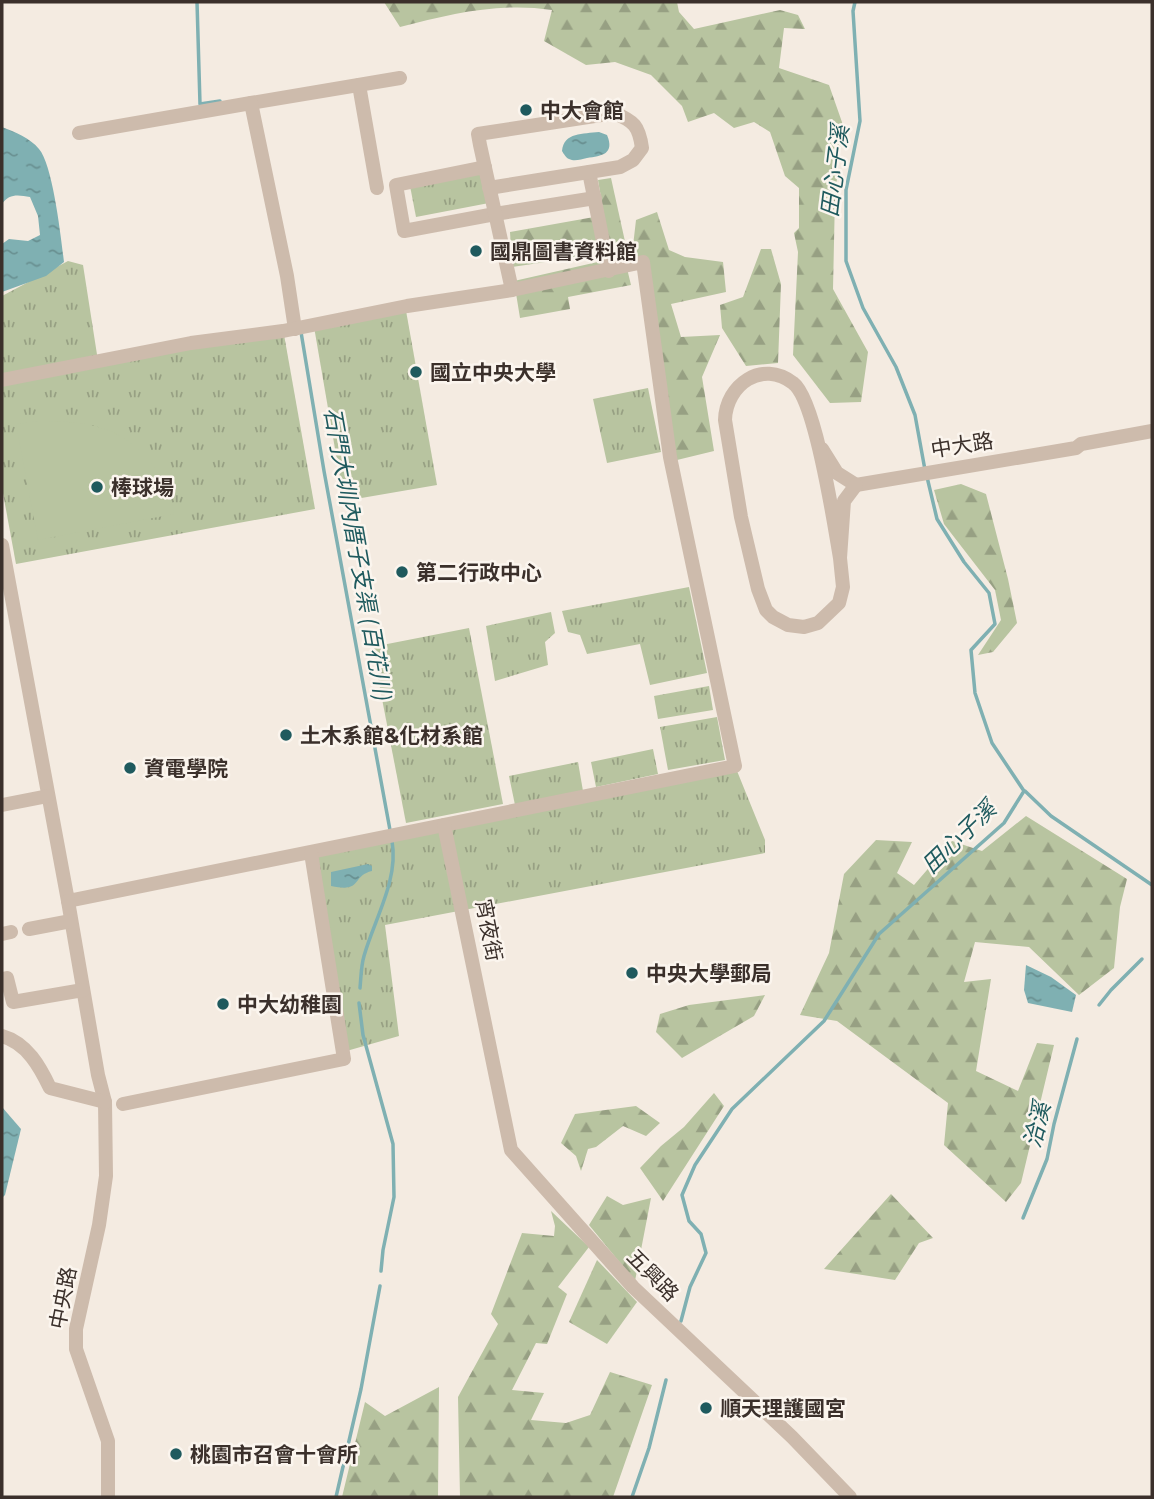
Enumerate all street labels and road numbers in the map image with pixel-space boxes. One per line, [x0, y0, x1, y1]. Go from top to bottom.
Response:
street label: 中大路 [929, 428, 995, 462]
street label: 宵夜街 [471, 897, 507, 963]
street label: 五興路 [622, 1244, 684, 1306]
street label: 中央路 [45, 1265, 81, 1331]

